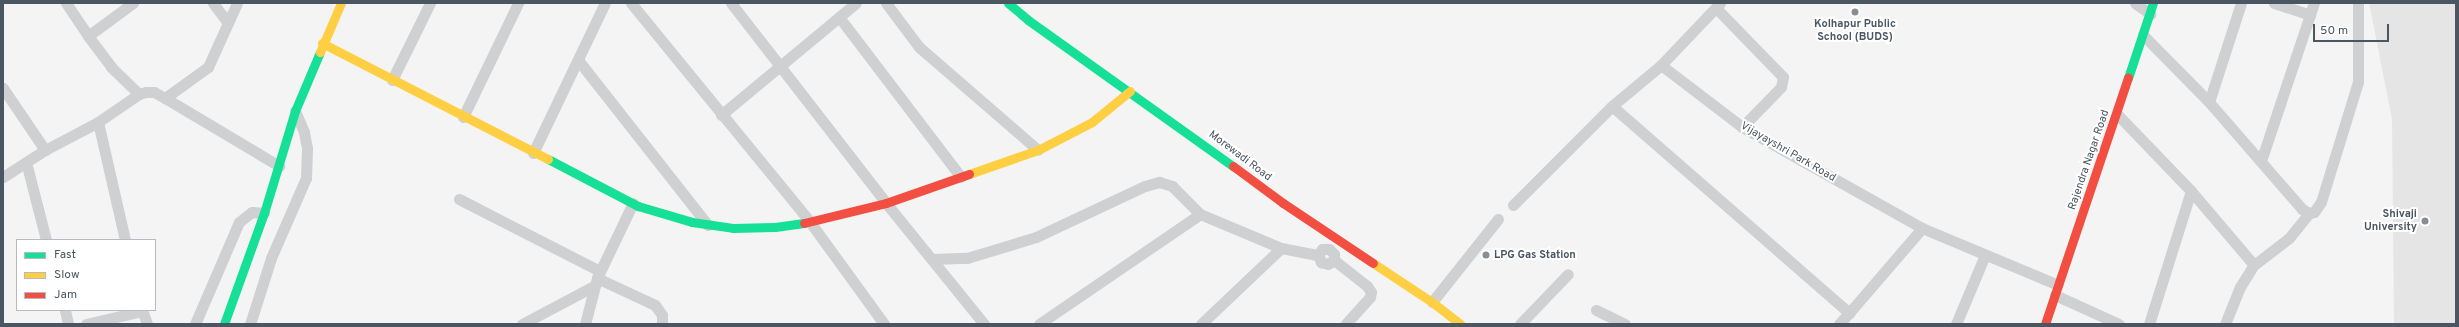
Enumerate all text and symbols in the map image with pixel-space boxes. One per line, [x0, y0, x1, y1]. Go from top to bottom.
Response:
marker: Kolhapur Public School (BUDS) [1850, 7, 1860, 17]
scale bar [2315, 16, 2391, 42]
place label: Kolhapur Public School (BUDS) [1814, 18, 1896, 44]
text: 50 m [2320, 23, 2348, 39]
street label: Rajendra Nagar Road [2066, 108, 2112, 212]
street label: Vijayayshri Park Road [1738, 119, 1838, 185]
street label: Morewadi Road [1206, 128, 1274, 184]
place label: Shivaji University [2364, 208, 2417, 234]
marker: Shivaji University [2420, 216, 2430, 226]
legend [16, 239, 156, 311]
text: Fast [54, 247, 76, 263]
place label: LPG Gas Station [1494, 248, 1576, 262]
marker: LPG Gas Station [1481, 250, 1491, 260]
text: Slow [54, 267, 80, 283]
text: Jam [54, 287, 77, 303]

